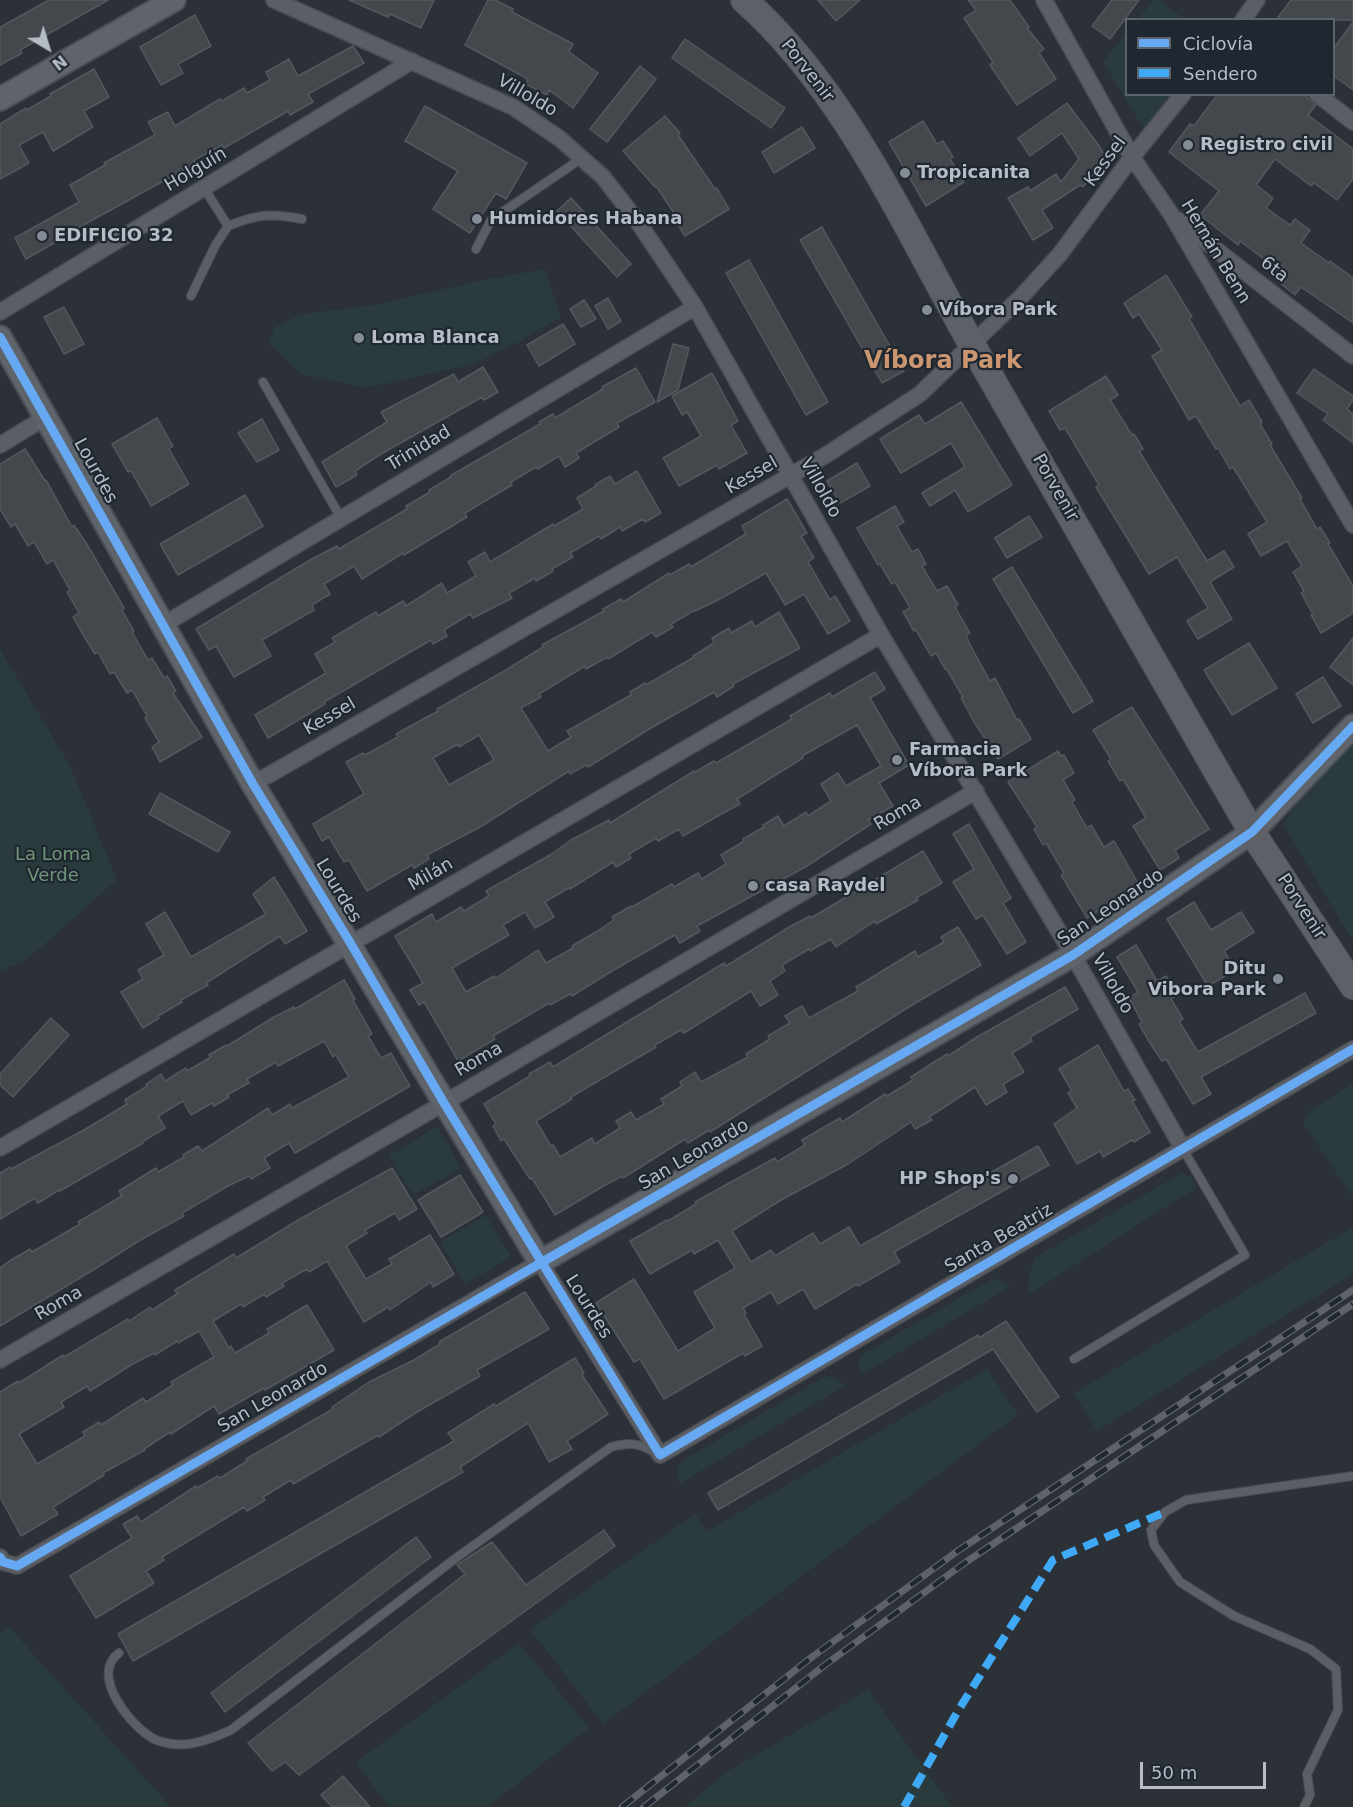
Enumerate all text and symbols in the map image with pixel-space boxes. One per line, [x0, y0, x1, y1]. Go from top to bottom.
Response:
north arrow [18, 18, 78, 78]
legend [1125, 18, 1335, 96]
text: Ciclovía [1183, 33, 1253, 54]
street label: Porvenir [776, 35, 838, 107]
text: N [48, 51, 71, 74]
text: Sendero [1183, 63, 1257, 84]
street label: Villoldo [493, 70, 561, 122]
street label: Kessel [1081, 133, 1131, 191]
place label: Registro civil [1200, 134, 1333, 156]
marker: Registro civil [1181, 138, 1195, 152]
street label: Holguín [161, 143, 231, 197]
place label: Tropicanita [917, 162, 1030, 184]
marker: Tropicanita [898, 166, 912, 180]
street label: Hernán Benn [1175, 196, 1255, 308]
place label: Humidores Habana [489, 208, 682, 230]
marker: Humidores Habana [470, 212, 484, 226]
place label: EDIFICIO 32 [54, 225, 173, 247]
marker: EDIFICIO 32 [35, 229, 49, 243]
street label: 6ta [1256, 252, 1292, 288]
place label: Víbora Park [939, 299, 1057, 321]
marker: Víbora Park [920, 303, 934, 317]
place label: Loma Blanca [371, 327, 500, 349]
marker: Loma Blanca [352, 331, 366, 345]
district label: Víbora Park [864, 348, 1022, 376]
street label: Trinidad [383, 421, 455, 477]
street label: Lourdes [68, 435, 122, 507]
street label: Porvenir [1027, 450, 1083, 526]
street label: Kessel [722, 452, 782, 500]
street label: Villoldo [795, 454, 845, 522]
street label: Kessel [300, 693, 360, 741]
place label: Farmacia Víbora Park [909, 739, 1027, 782]
marker: Farmacia Víbora Park [890, 753, 904, 767]
street label: Roma [870, 792, 926, 836]
park label: La Loma Verde [15, 844, 91, 886]
street label: Milán [405, 854, 457, 896]
street label: Lourdes [310, 855, 366, 927]
street label: San Leonardo [1054, 865, 1168, 951]
street label: Porvenir [1272, 870, 1330, 944]
place label: casa Raydel [765, 875, 885, 897]
marker: casa Raydel [746, 879, 760, 893]
street label: Villoldo [1087, 950, 1137, 1018]
place label: Ditu Vibora Park [1148, 958, 1266, 1000]
marker: Ditu Vibora Park [1271, 972, 1285, 986]
street label: Roma [451, 1038, 507, 1082]
street label: San Leonardo [635, 1115, 753, 1195]
place label: HP Shop's [899, 1168, 1001, 1190]
marker: HP Shop's [1006, 1172, 1020, 1186]
street label: Santa Beatriz [941, 1199, 1057, 1279]
street label: Lourdes [560, 1271, 616, 1343]
street label: Roma [31, 1282, 87, 1326]
street label: San Leonardo [214, 1358, 332, 1438]
scale bar [1143, 1750, 1269, 1788]
text: 50 m [1151, 1762, 1197, 1783]

